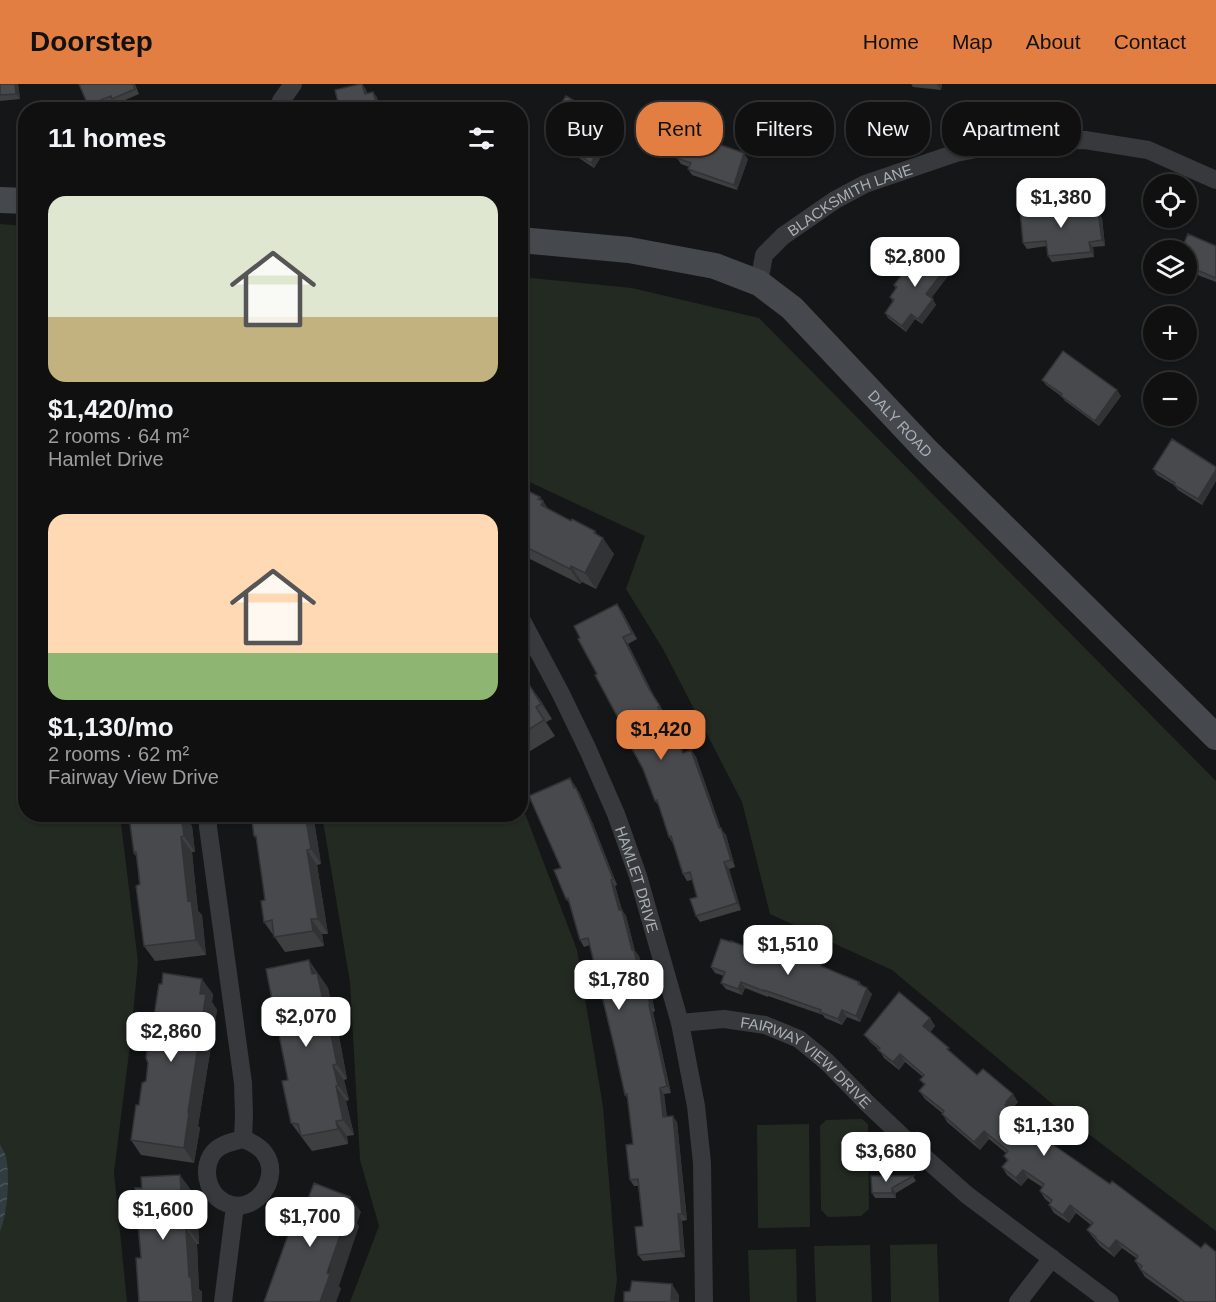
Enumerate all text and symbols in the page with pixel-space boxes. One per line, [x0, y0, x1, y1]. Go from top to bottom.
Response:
text: Doorstep [30, 26, 153, 57]
text: Home [863, 30, 919, 53]
text: Map [952, 30, 993, 53]
text: About [1026, 30, 1081, 53]
text: Contact [1114, 30, 1186, 53]
chip: Buy [546, 102, 624, 156]
chip: Rent [636, 102, 723, 156]
chip: Filters [735, 102, 834, 156]
chip: New [846, 102, 930, 156]
chip: Apartment [942, 102, 1081, 156]
icon: filters [465, 122, 498, 155]
text: 11 homes [48, 123, 167, 153]
street label: BLACKSMITH LANE [784, 160, 914, 239]
map controls [1143, 174, 1197, 426]
button: locate [1143, 174, 1197, 228]
pin: $1,380 [1012, 178, 1110, 229]
text: $1,380 [1030, 186, 1092, 208]
icon: home [219, 235, 327, 343]
pin: $2,800 [866, 237, 964, 288]
button: layers [1143, 240, 1197, 294]
text: $2,800 [884, 245, 946, 267]
button: + [1143, 306, 1197, 360]
button: − [1143, 372, 1197, 426]
street label: DALY ROAD [865, 386, 936, 460]
text: $1,420/mo [48, 394, 174, 424]
text: 2 rooms · 64 m² [48, 425, 189, 447]
text: Hamlet Drive [48, 448, 164, 470]
icon: home [219, 553, 327, 661]
pin: $1,420 [612, 710, 710, 761]
text: $1,130/mo [48, 712, 174, 742]
text: $1,420 [630, 718, 692, 740]
text: 2 rooms · 62 m² [48, 743, 189, 765]
text: Fairway View Drive [48, 766, 219, 788]
street label: HAMLET DRIVE [612, 824, 662, 934]
pin: $1,510 [739, 925, 837, 976]
text: $1,510 [757, 933, 819, 955]
pin: $1,780 [570, 960, 668, 1011]
text: $1,780 [588, 968, 650, 990]
pin: $2,070 [257, 997, 355, 1048]
text: $2,070 [275, 1005, 337, 1027]
pin: $2,860 [122, 1012, 220, 1063]
street label: FAIRWAY VIEW DRIVE [739, 1013, 875, 1111]
text: $2,860 [140, 1020, 202, 1042]
pin: $1,130 [995, 1106, 1093, 1157]
text: $1,130 [1013, 1114, 1075, 1136]
pin: $3,680 [837, 1132, 935, 1183]
text: $3,680 [855, 1140, 917, 1162]
pin: $1,600 [114, 1190, 212, 1241]
pin: $1,700 [261, 1197, 359, 1248]
text: $1,600 [132, 1198, 194, 1220]
text: $1,700 [279, 1205, 341, 1227]

